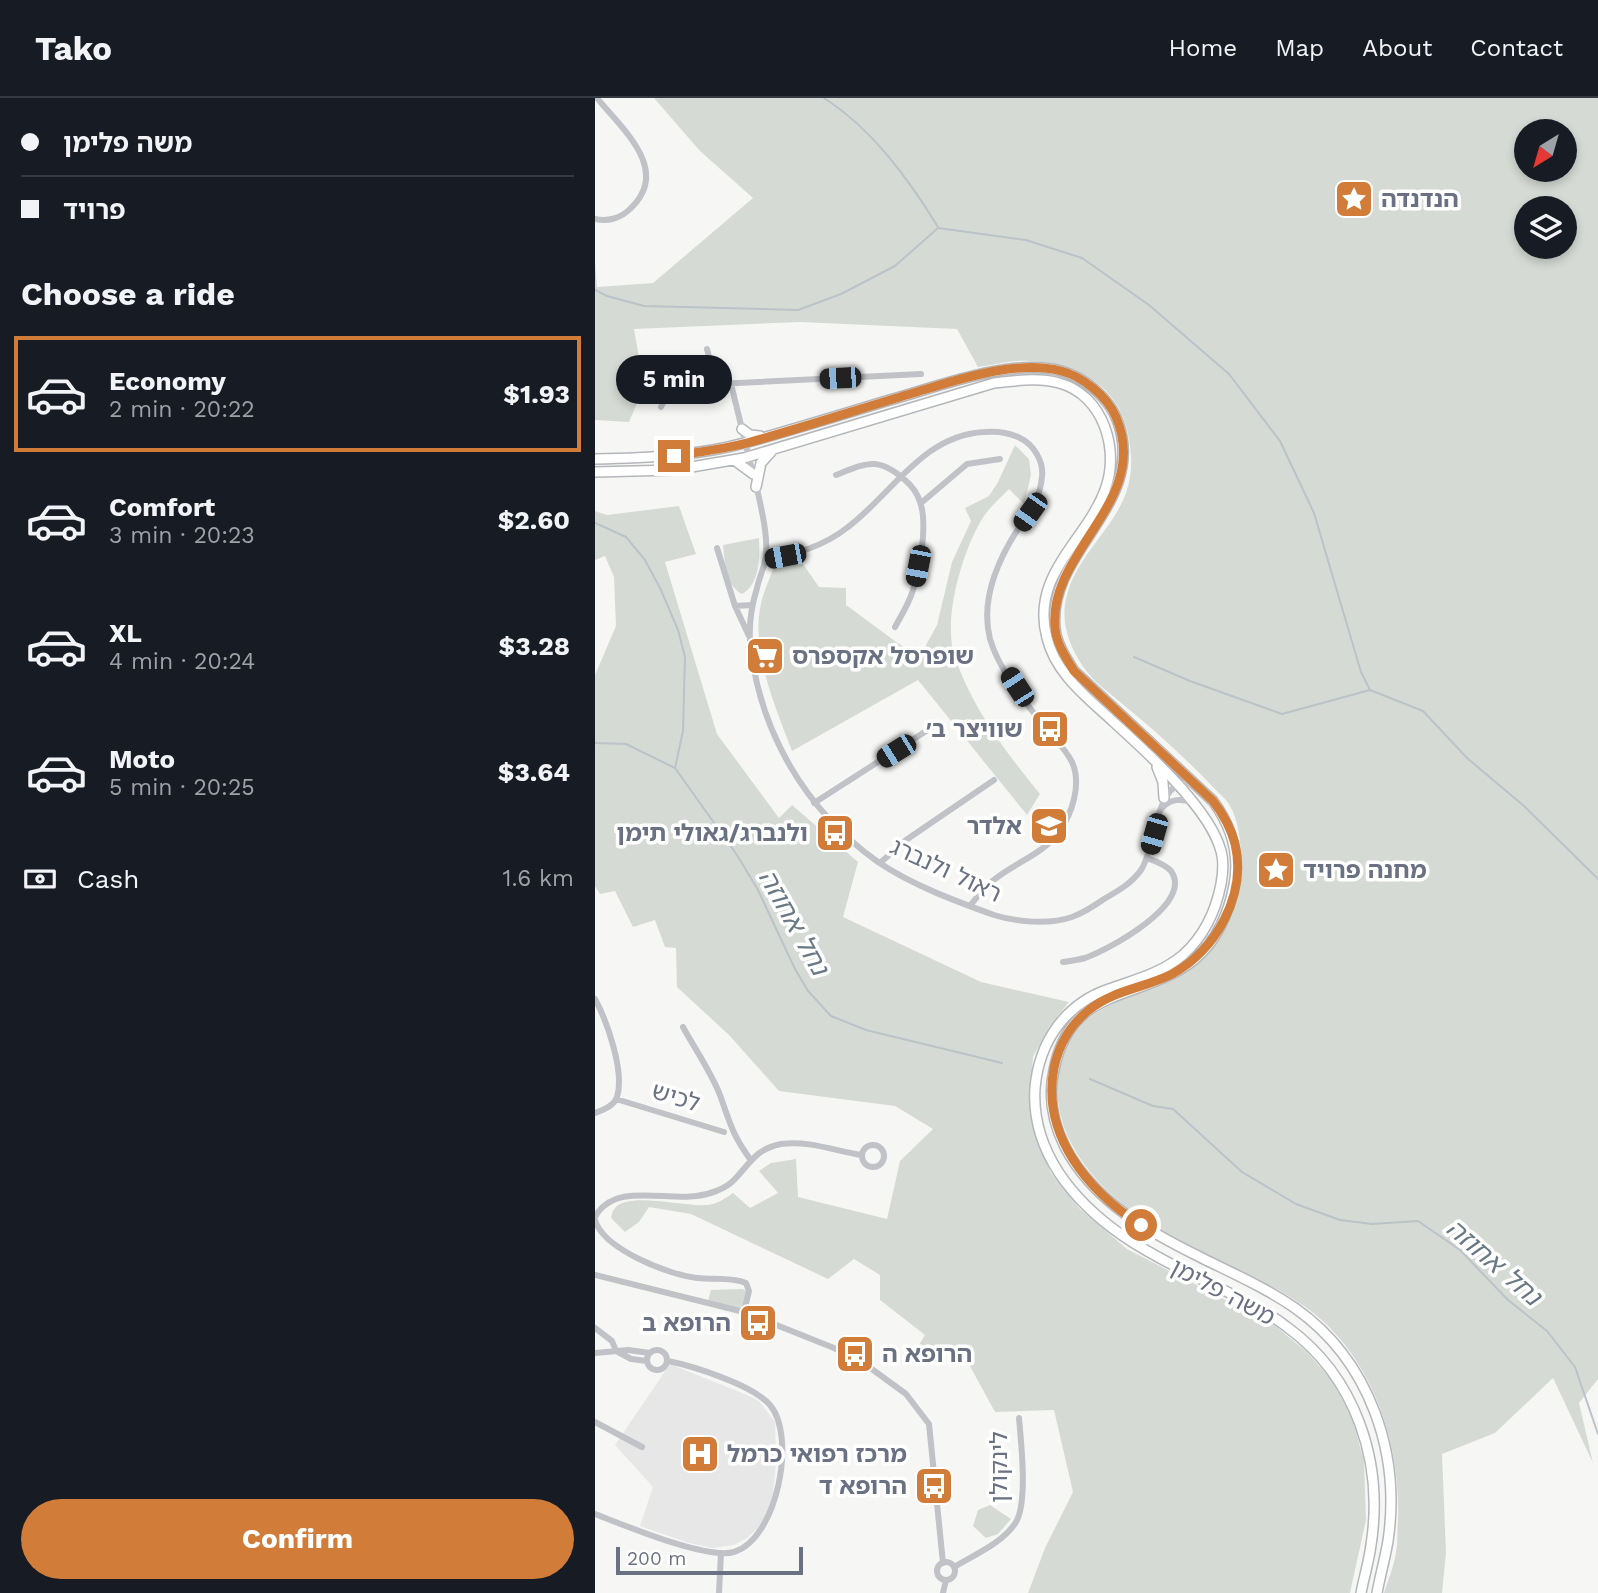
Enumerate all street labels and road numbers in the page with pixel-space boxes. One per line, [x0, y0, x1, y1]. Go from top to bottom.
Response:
street label: ראול ולנברג [886, 832, 1006, 908]
street label: לכיש [649, 1076, 703, 1118]
street label: משה פלימן [1166, 1253, 1280, 1331]
street label: לינקולן [985, 1431, 1013, 1503]

